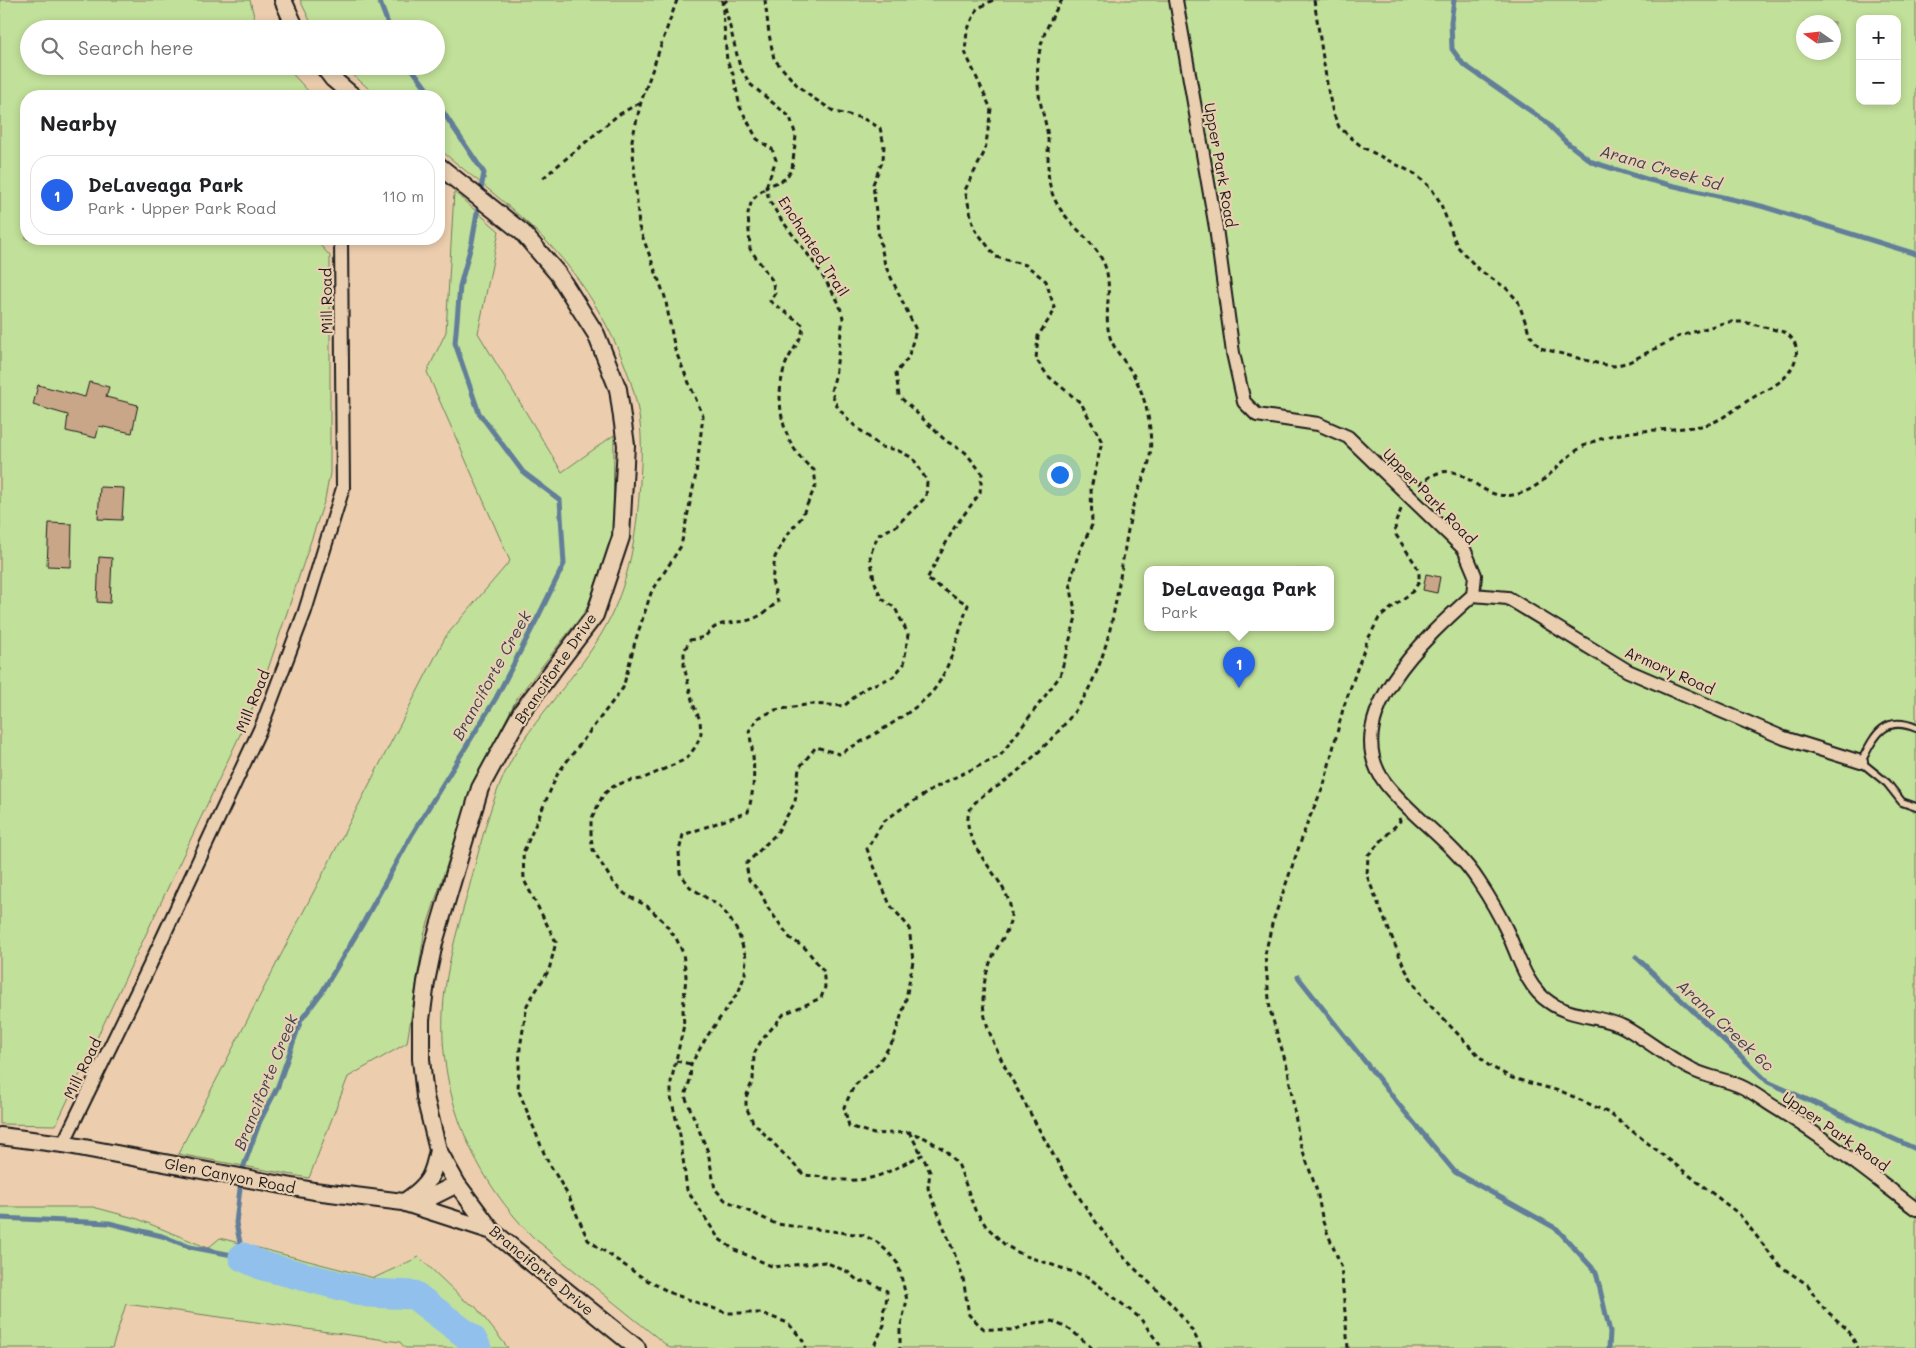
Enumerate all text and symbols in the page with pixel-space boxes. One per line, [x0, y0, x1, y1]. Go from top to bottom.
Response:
north arrow [1796, 15, 1841, 60]
map controls [1856, 15, 1901, 105]
button: + [1856, 15, 1901, 60]
search box [20, 20, 445, 75]
icon: search [38, 34, 66, 62]
text: Search here [78, 35, 194, 60]
button: − [1856, 60, 1901, 105]
street label: Upper Park Road [1200, 101, 1242, 229]
text: Nearby [40, 109, 117, 136]
water label: Arana Creek 5d [1598, 140, 1725, 195]
text: DeLaveaga Park [88, 172, 244, 197]
text: 1 [53, 185, 61, 206]
text: 110 m [382, 185, 424, 206]
street label: Enchanted Trail [774, 192, 854, 300]
text: Park · Upper Park Road [88, 197, 276, 218]
street label: Mill Road [315, 268, 337, 334]
street label: Upper Park Road [1379, 444, 1481, 548]
your location [1047, 462, 1073, 488]
popup [1144, 566, 1334, 631]
text: DeLaveaga Park [1161, 576, 1317, 601]
text: Park [1161, 601, 1198, 622]
water label: Branciforte Creek [447, 606, 535, 743]
street label: Branciforte Drive [509, 609, 601, 727]
street label: Armory Road [1622, 641, 1718, 699]
pin: 1 [1223, 647, 1255, 688]
street label: Mill Road [230, 667, 274, 735]
water label: Arana Creek 6c [1673, 975, 1779, 1075]
water label: Branciforte Creek [228, 1011, 302, 1153]
street label: Mill Road [58, 1034, 106, 1102]
street label: Upper Park Road [1779, 1087, 1893, 1175]
street label: Glen Canyon Road [163, 1153, 297, 1197]
street label: Branciforte Drive [486, 1220, 598, 1320]

